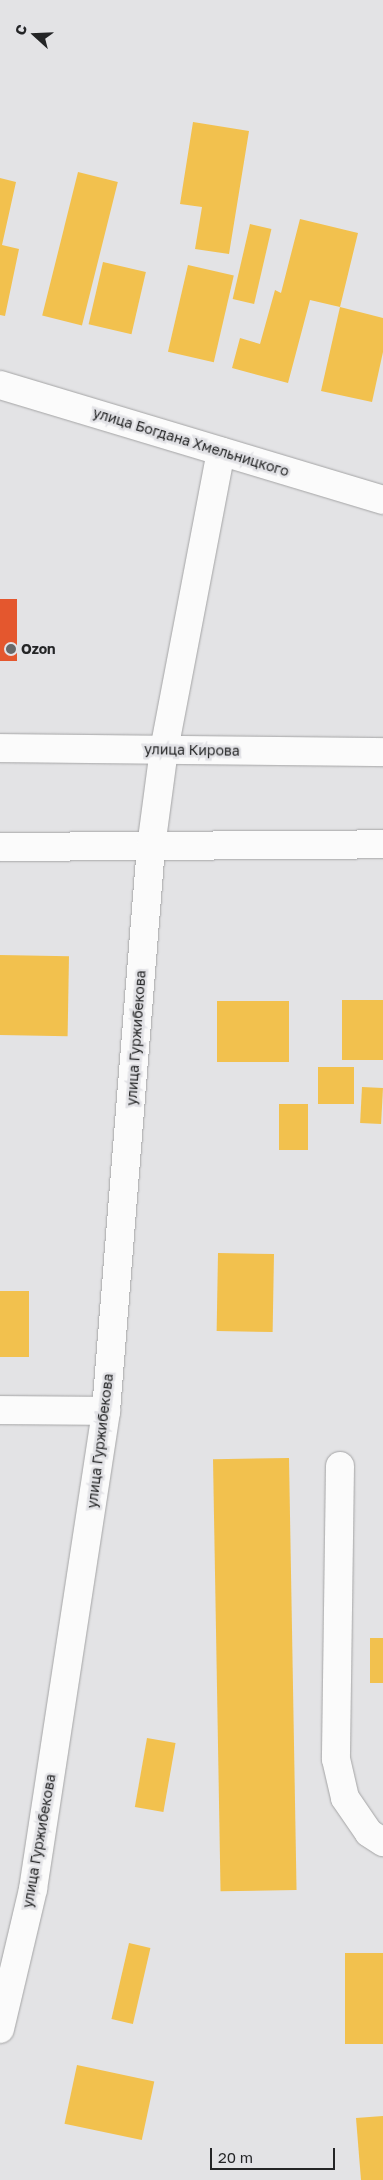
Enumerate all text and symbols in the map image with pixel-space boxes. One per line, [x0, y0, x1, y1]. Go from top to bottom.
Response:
north arrow [10, 10, 60, 60]
text: С [11, 22, 30, 37]
street label: улица Богдана Хмельницкого [91, 404, 291, 480]
place label: Ozon [21, 641, 56, 657]
marker: Ozon [5, 643, 17, 655]
street label: улица Кирова [144, 741, 240, 759]
street label: улица Гуржибекова [123, 970, 149, 1106]
street label: улица Гуржибекова [83, 1373, 117, 1509]
street label: улица Гуржибекова [19, 1773, 59, 1909]
scale bar [213, 2138, 338, 2170]
text: 20 m [218, 2148, 253, 2166]

